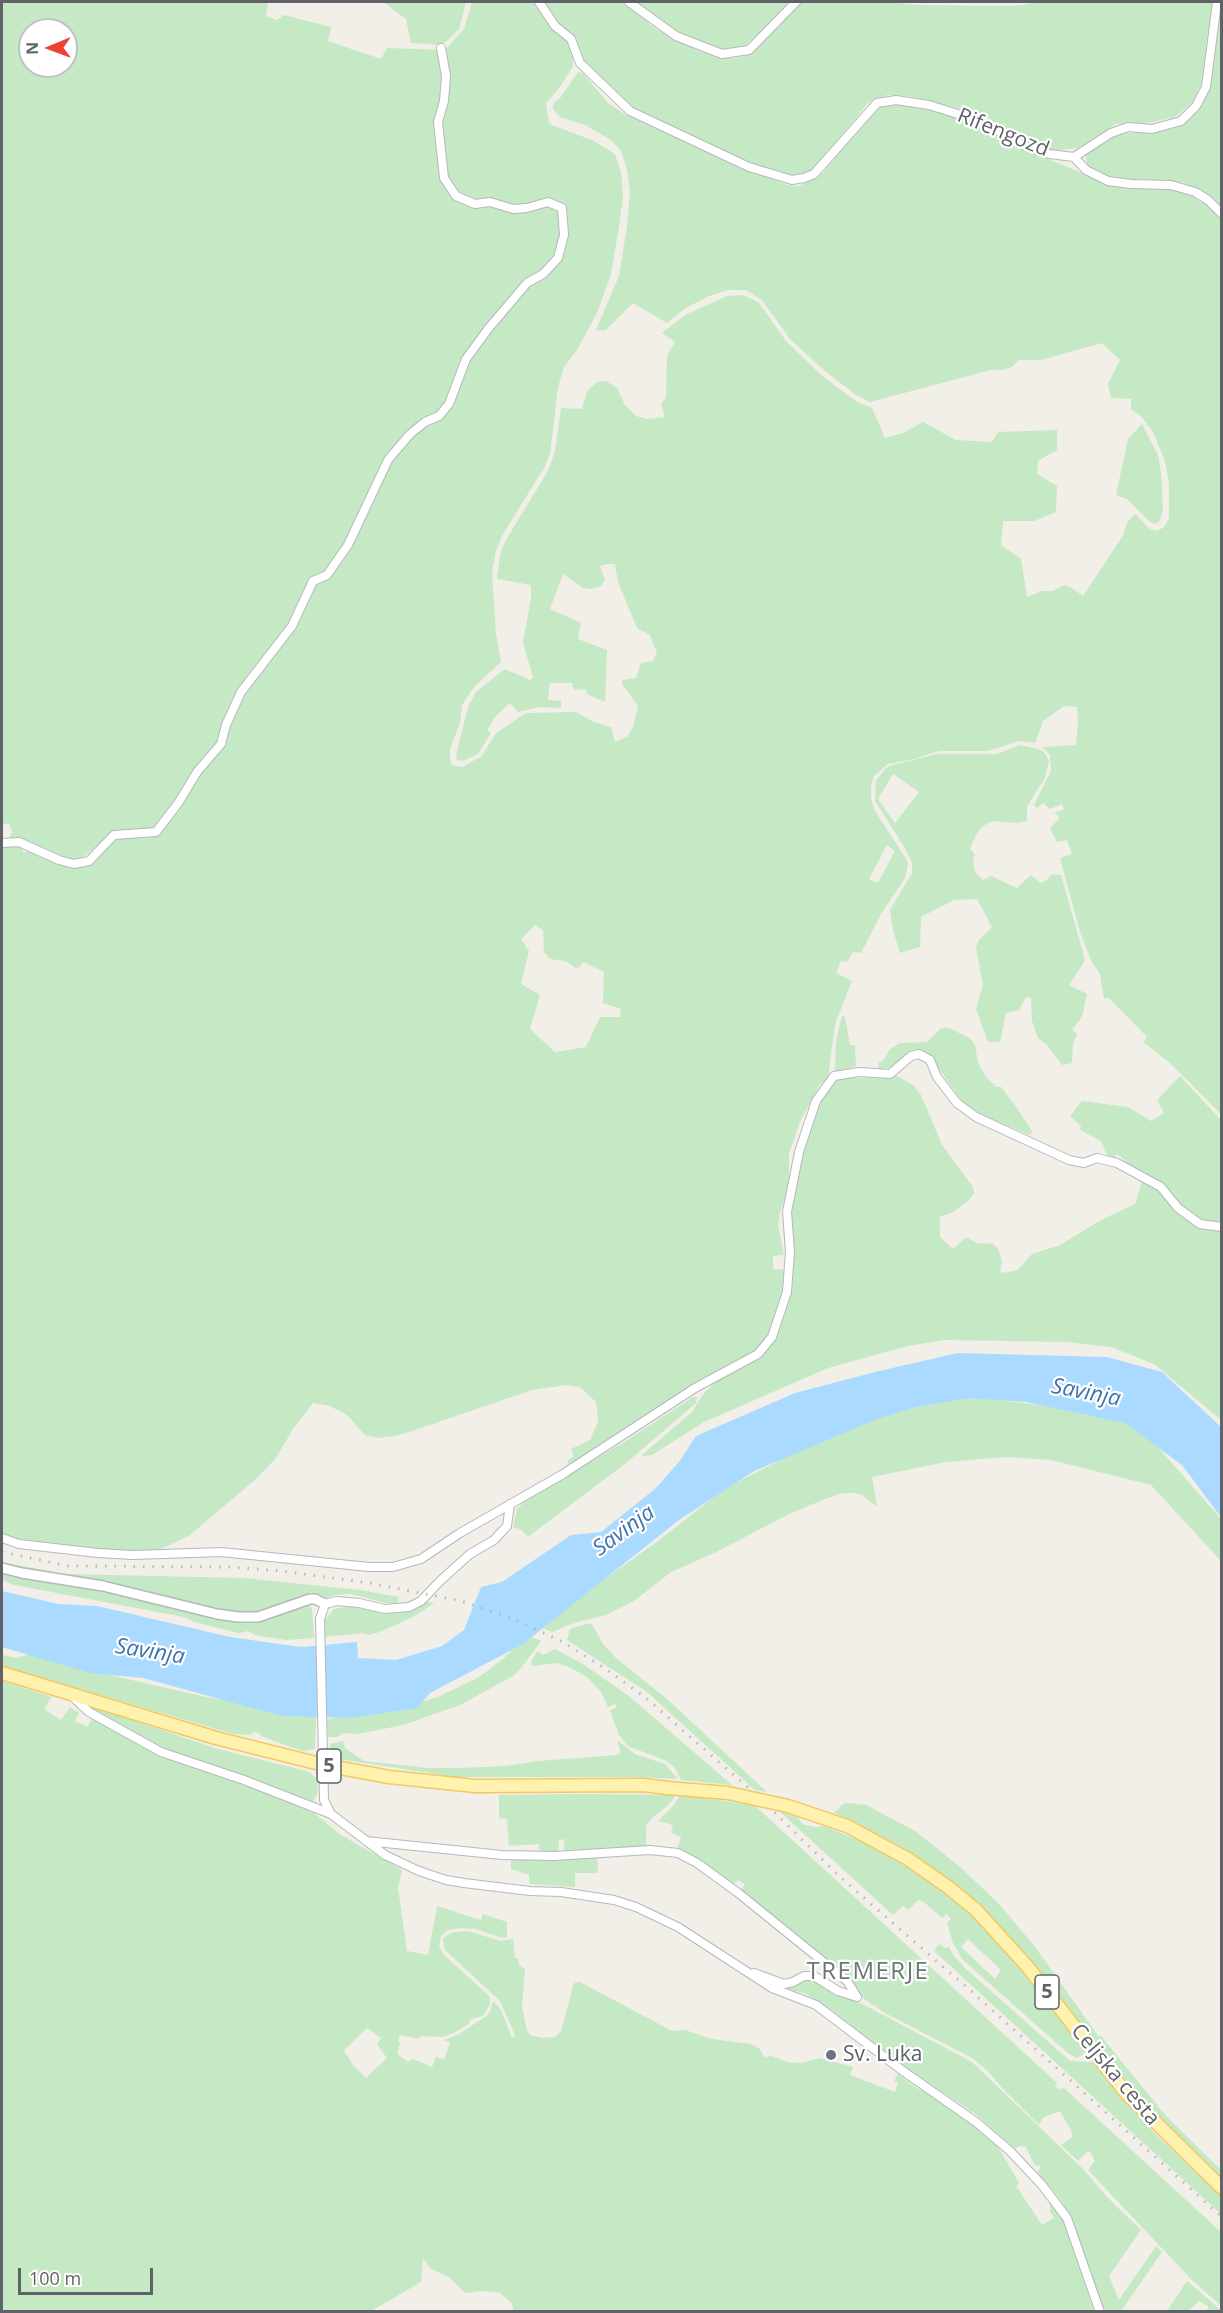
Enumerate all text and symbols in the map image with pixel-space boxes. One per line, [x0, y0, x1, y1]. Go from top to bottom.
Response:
north arrow [18, 18, 78, 78]
text: N [21, 42, 43, 55]
street label: Rifengozd [953, 103, 1053, 163]
water label: Savinja [1049, 1373, 1123, 1413]
water label: Savinja [588, 1500, 660, 1562]
water label: Savinja [113, 1633, 187, 1671]
road number: 5 [317, 1749, 341, 1783]
district label: TREMERJE [807, 1958, 929, 1986]
road number: 5 [1035, 1975, 1059, 2009]
street label: Celjska cesta [1065, 2019, 1165, 2131]
place label: Sv. Luka [843, 2042, 923, 2068]
marker: Sv. Luka [824, 2048, 838, 2062]
scale bar [21, 2256, 156, 2294]
text: 100 m [29, 2266, 81, 2290]

